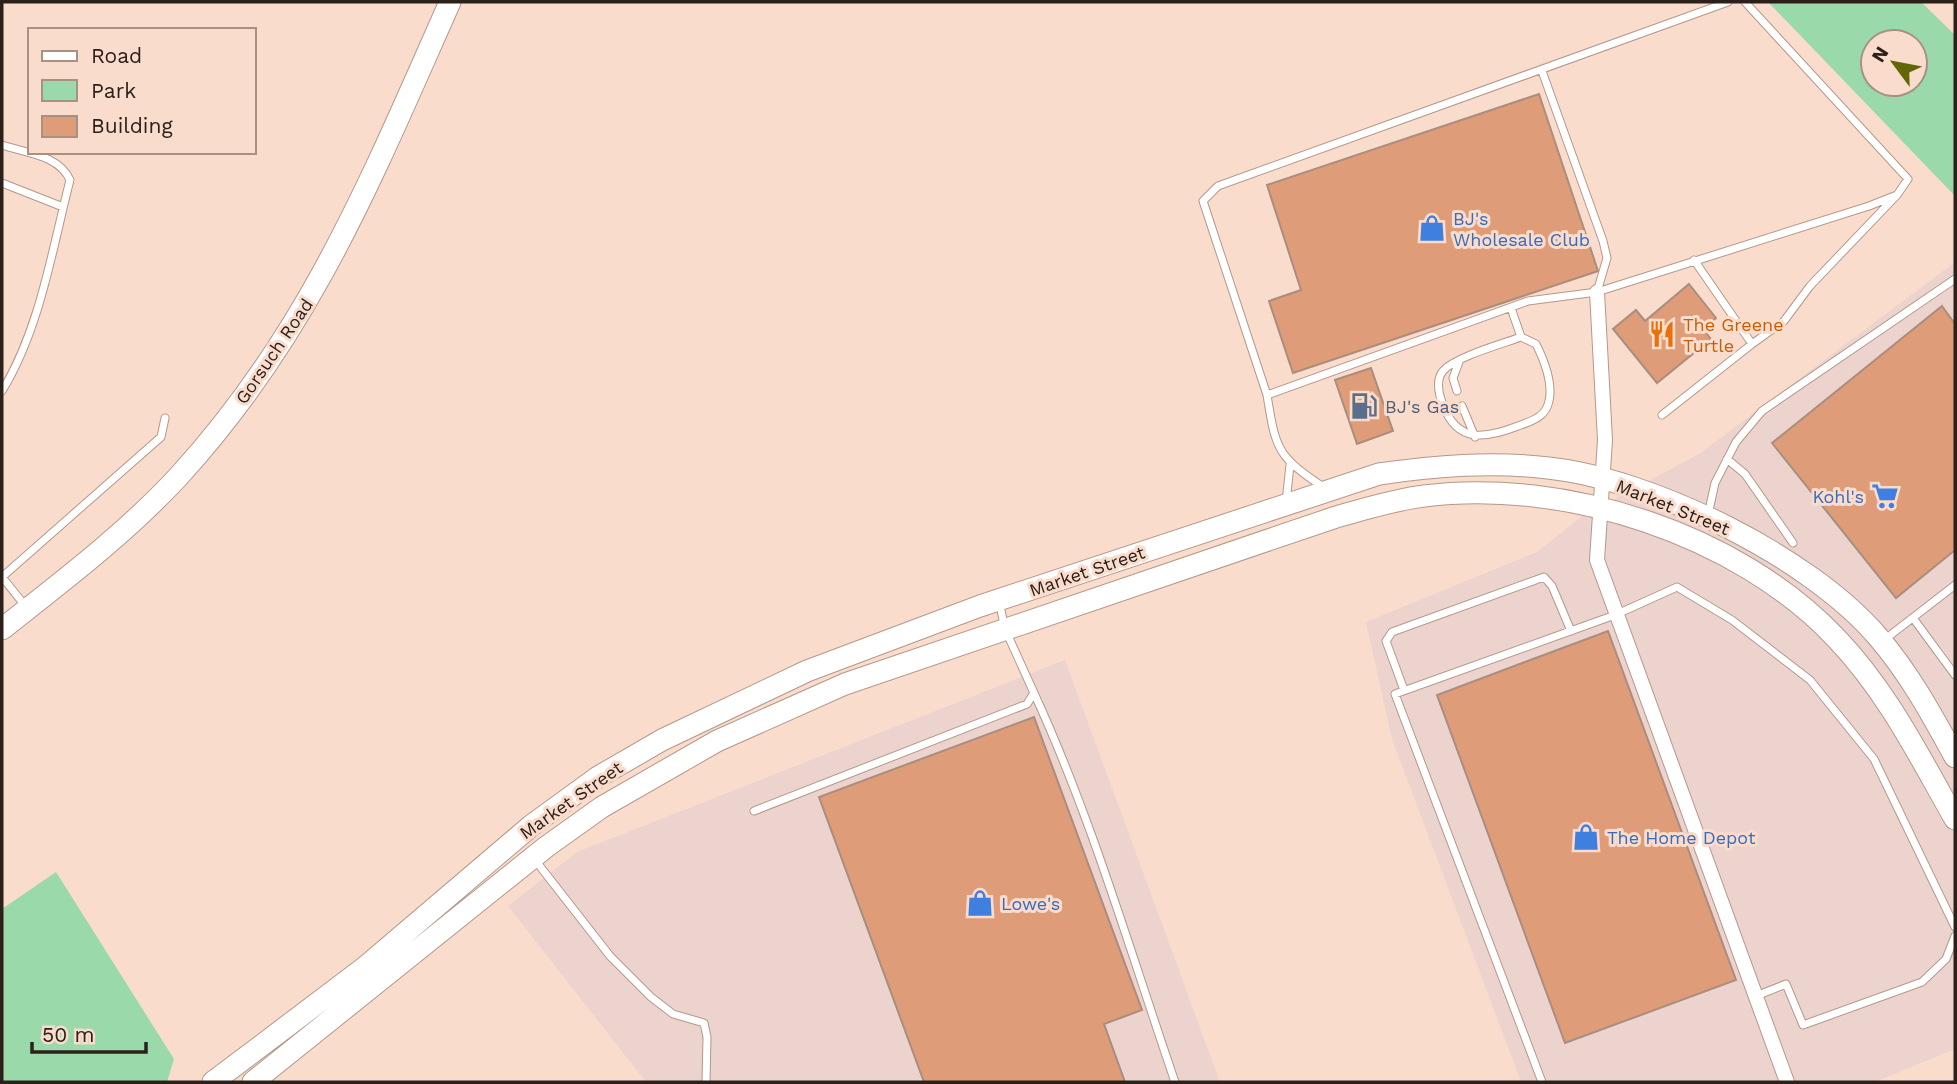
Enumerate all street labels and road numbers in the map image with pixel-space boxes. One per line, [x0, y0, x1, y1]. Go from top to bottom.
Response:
street label: Gorsuch Road [231, 294, 317, 408]
street label: Market Street [1613, 475, 1733, 540]
street label: Market Street [1027, 541, 1148, 601]
street label: Market Street [516, 757, 627, 843]

